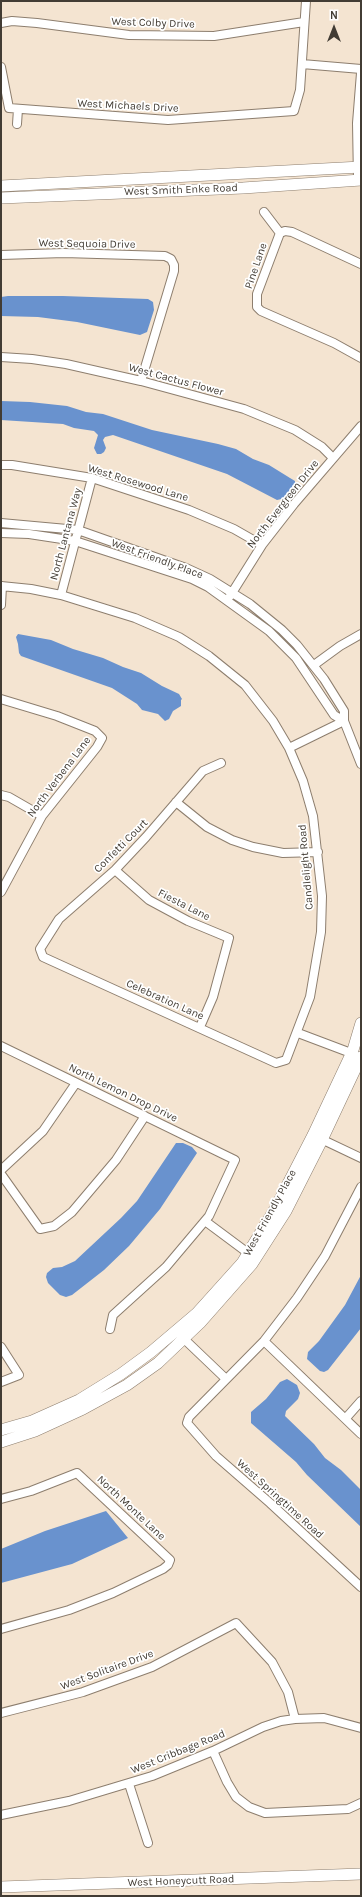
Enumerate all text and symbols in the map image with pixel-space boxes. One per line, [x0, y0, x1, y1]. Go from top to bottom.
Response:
north arrow [314, 8, 354, 48]
text: N [330, 9, 338, 22]
street label: West Colby Drive [111, 15, 195, 31]
street label: West Michaels Drive [77, 97, 179, 115]
street label: West Smith Enke Road [124, 181, 238, 199]
street label: West Sequoia Drive [39, 237, 135, 251]
street label: Pine Lane [242, 241, 270, 291]
street label: West Cactus Flower [127, 361, 225, 399]
street label: North Evergreen Drive [244, 457, 322, 551]
street label: West Rosewood Lane [86, 461, 190, 505]
street label: North Lantana Way [47, 486, 85, 582]
street label: West Friendly Place [109, 536, 205, 582]
street label: North Verbena Lane [24, 734, 94, 820]
street label: Confetti Court [91, 816, 151, 876]
street label: Candlelight Road [296, 824, 316, 910]
street label: Fiesta Lane [156, 886, 212, 924]
street label: Celebration Lane [124, 977, 206, 1023]
street label: North Lemon Drop Drive [67, 1061, 179, 1125]
street label: West Friendly Place [241, 1167, 299, 1259]
street label: West Springtime Road [234, 1457, 326, 1541]
street label: North Monte Lane [94, 1473, 168, 1543]
street label: West Solitaire Drive [59, 1647, 155, 1693]
street label: West Cribbage Road [129, 1727, 227, 1777]
street label: West Honeycutt Road [127, 1873, 235, 1889]

